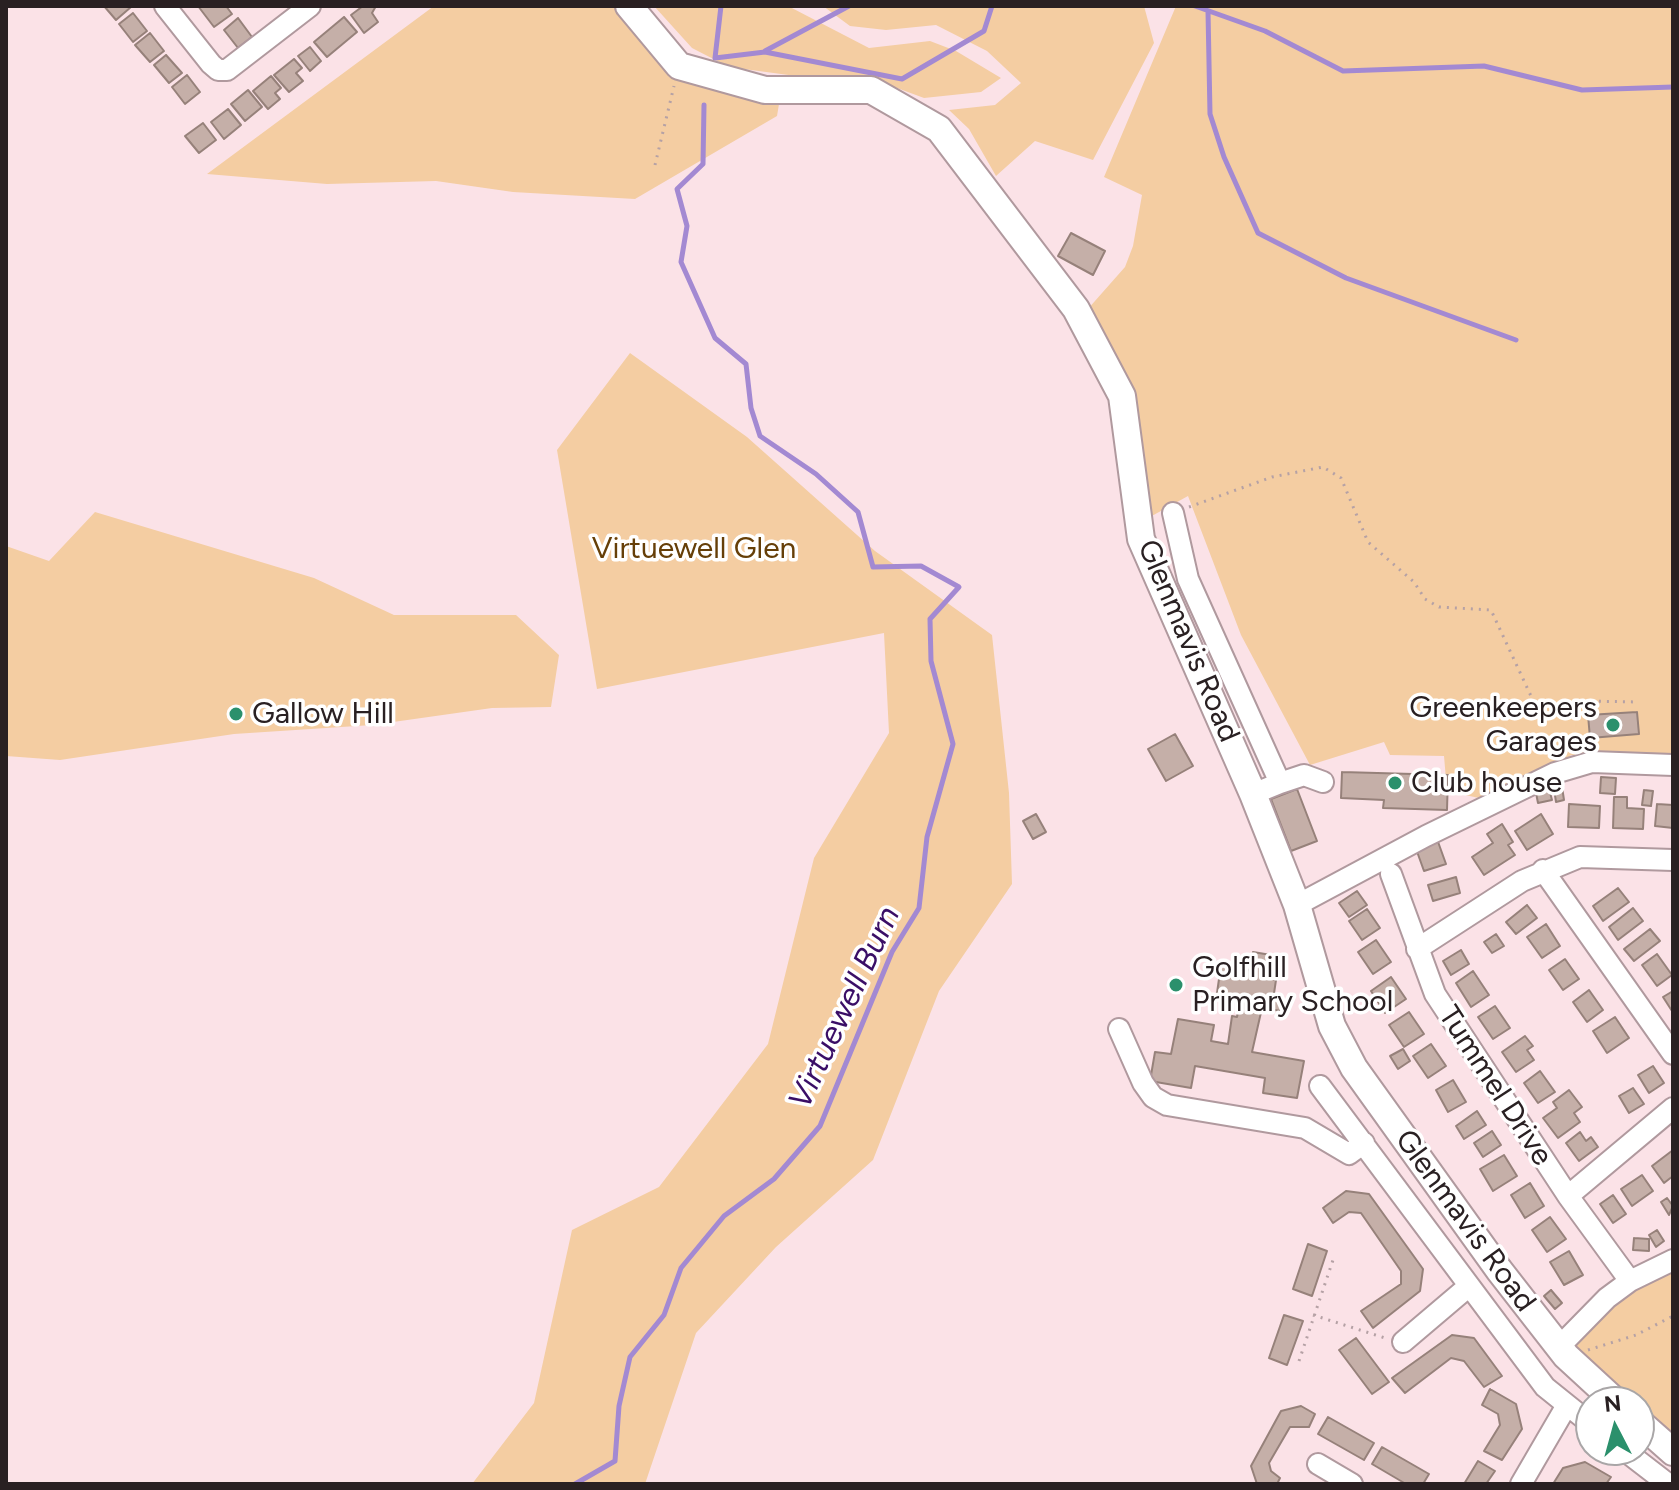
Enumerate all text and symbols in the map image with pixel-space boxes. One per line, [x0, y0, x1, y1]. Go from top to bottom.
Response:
park label: Virtuewell Glen [592, 531, 796, 567]
street label: Glenmavis Road [1129, 534, 1247, 748]
place label: Greenkeepers Garages [1409, 690, 1597, 760]
place label: Gallow Hill [252, 696, 394, 732]
marker: Gallow Hill [227, 705, 245, 723]
marker: Greenkeepers Garages [1604, 716, 1622, 734]
place label: Club house [1411, 765, 1562, 801]
marker: Club house [1386, 774, 1404, 792]
water label: Virtuewell Burn [781, 901, 909, 1115]
place label: Golfhill Primary School [1192, 950, 1393, 1020]
marker: Golfhill Primary School [1167, 976, 1185, 994]
street label: Tummel Drive [1430, 1000, 1560, 1172]
street label: Glenmavis Road [1387, 1123, 1543, 1319]
north arrow [1575, 1386, 1655, 1466]
text: N [1603, 1389, 1623, 1418]

